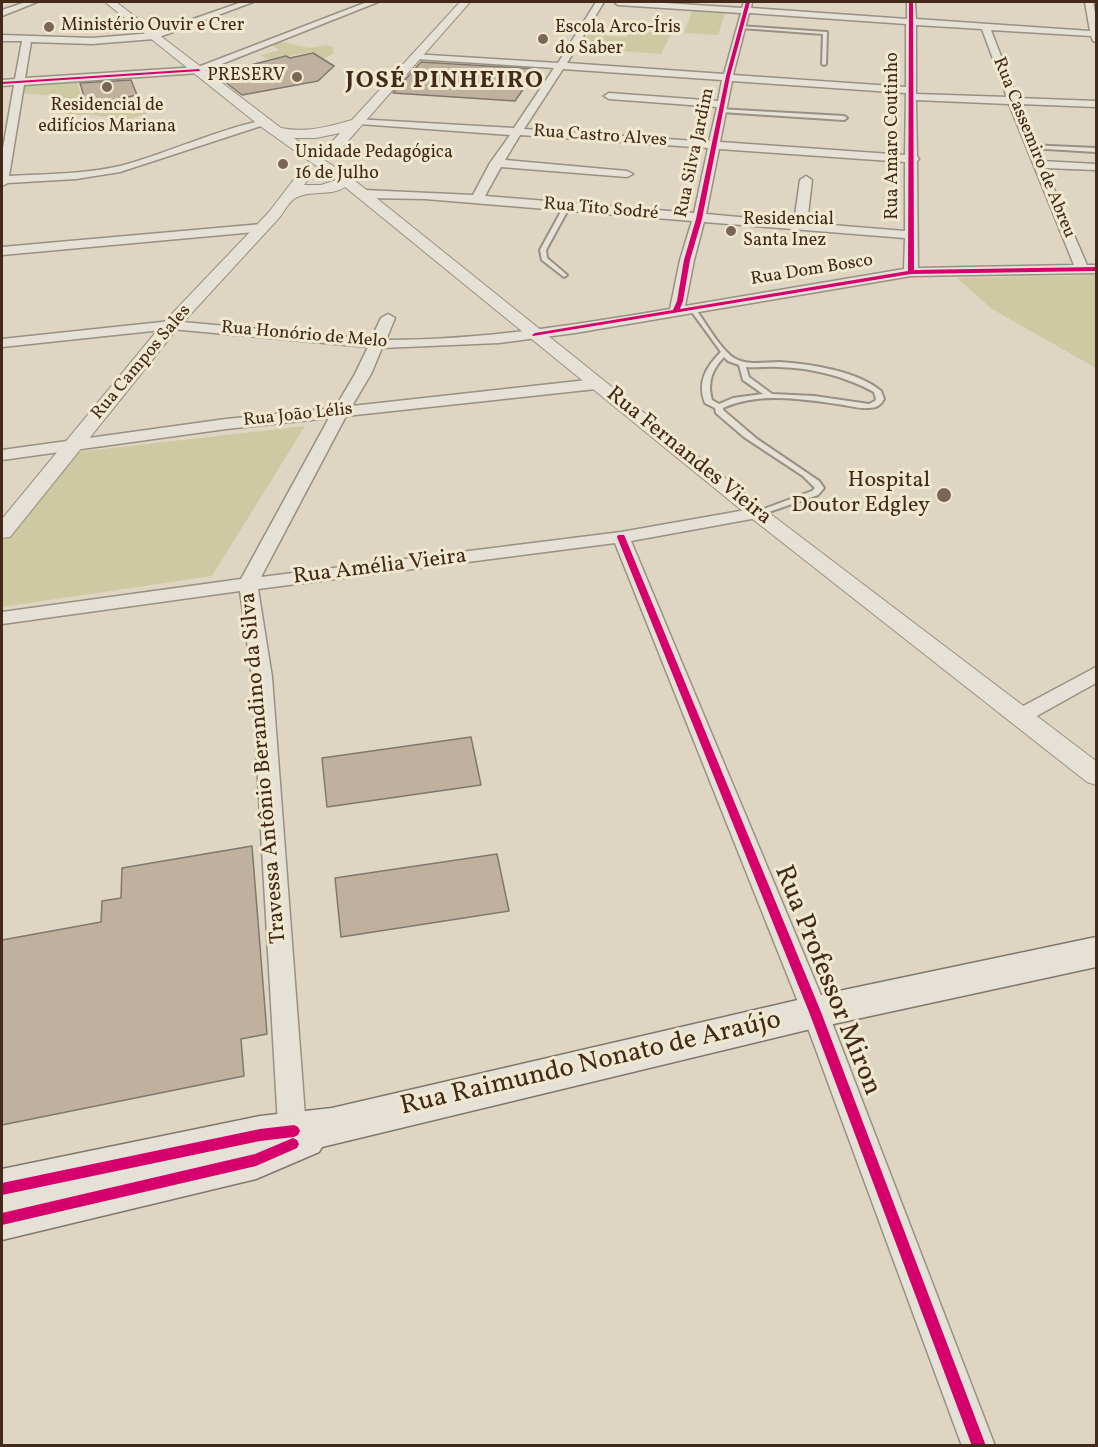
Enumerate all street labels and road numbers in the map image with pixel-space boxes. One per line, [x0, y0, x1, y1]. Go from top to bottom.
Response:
street label: Rua Amaro Coutinho [883, 52, 905, 220]
street label: Rua Cassemiro de Abreu [987, 55, 1079, 241]
street label: Rua Silva Jardim [672, 86, 720, 220]
street label: Rua Castro Alves [532, 122, 668, 152]
street label: Rua Tito Sodré [543, 194, 659, 226]
street label: Rua Dom Bosco [749, 251, 875, 291]
street label: Rua Campos Sales [88, 301, 196, 425]
street label: Rua Honório de Melo [220, 318, 388, 354]
street label: Rua Fernandes Vieira [600, 382, 776, 532]
street label: Rua João Lélis [242, 400, 354, 432]
street label: Rua Amélia Vieira [292, 544, 468, 592]
street label: Travessa Antônio Berandino da Silva [236, 591, 294, 945]
street label: Rua Professor Miron [765, 861, 887, 1101]
street label: Rua Raimundo Nonato de Araújo [397, 1005, 785, 1125]

